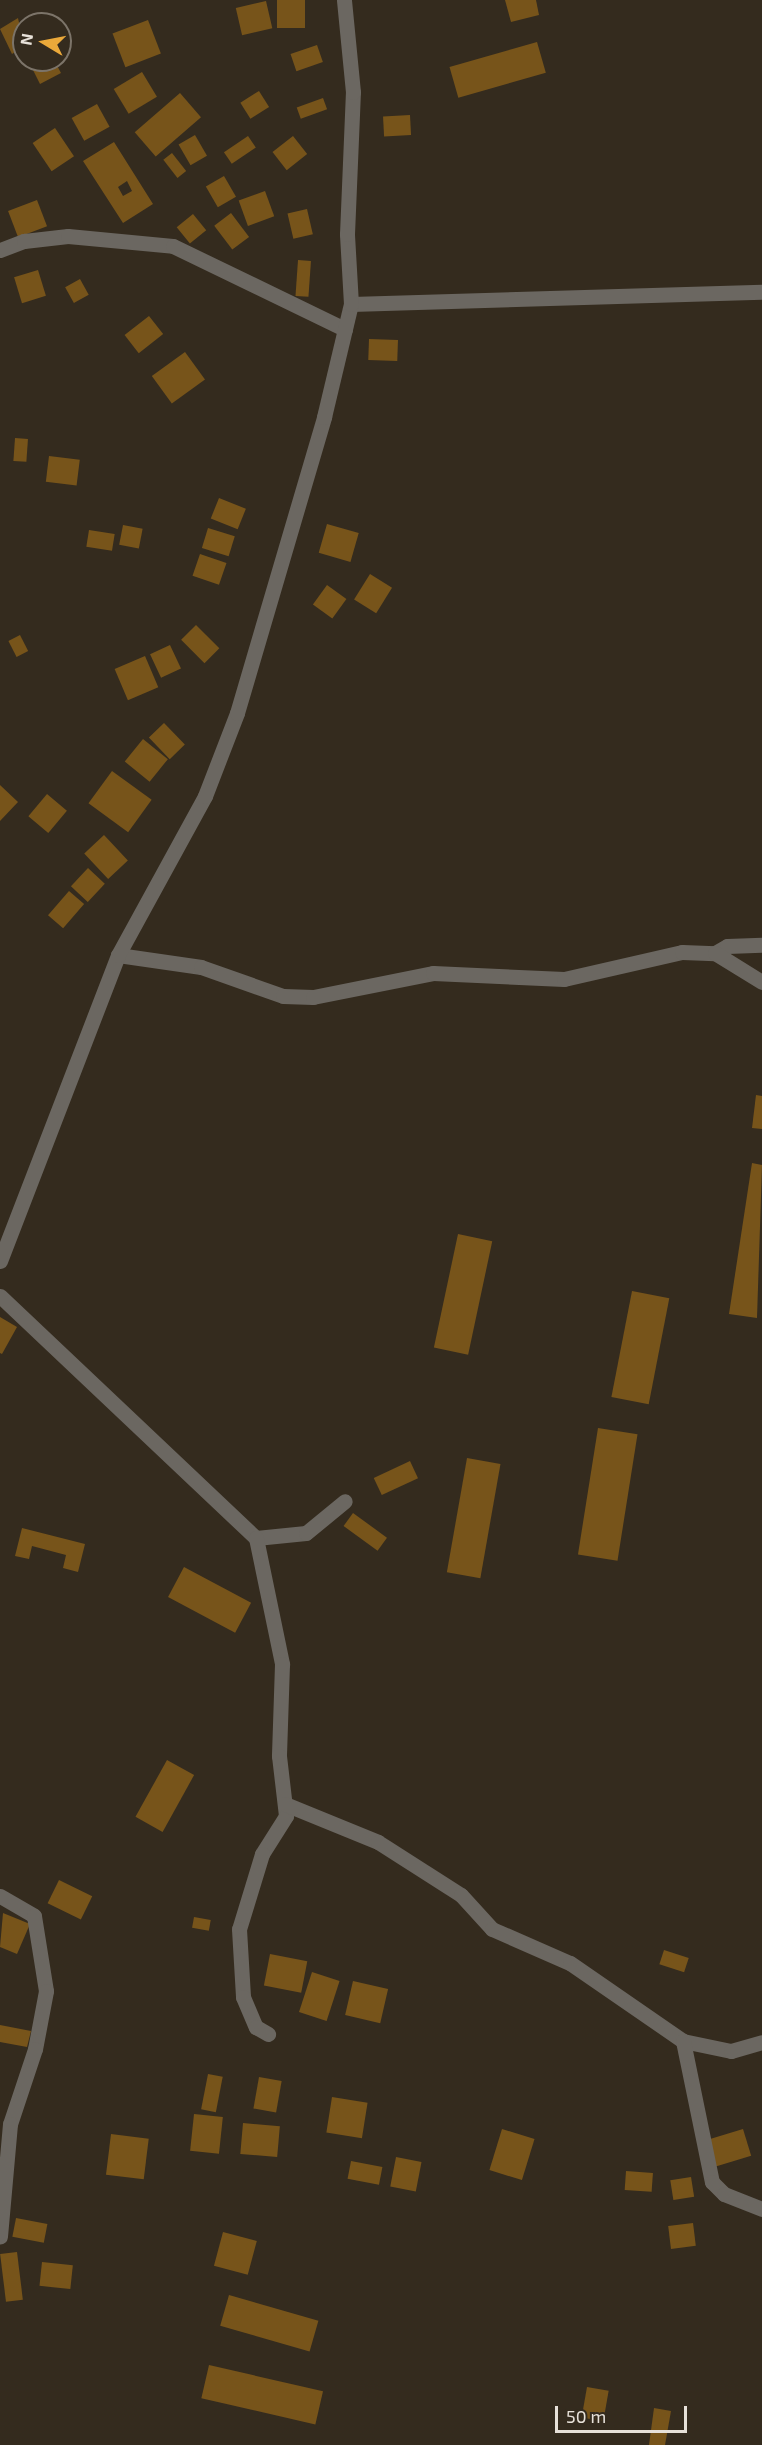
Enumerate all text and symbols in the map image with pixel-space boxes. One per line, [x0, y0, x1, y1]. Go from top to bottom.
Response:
north arrow [12, 12, 72, 72]
text: N [15, 32, 36, 46]
scale bar [558, 2394, 690, 2432]
text: 50 m [566, 2405, 606, 2427]

